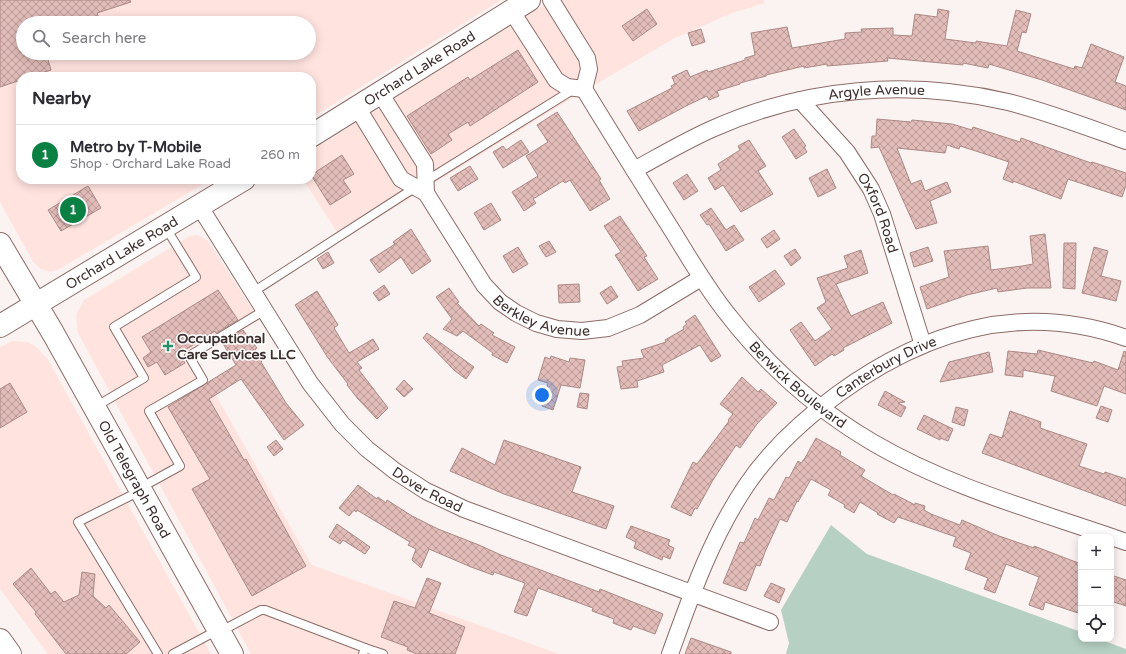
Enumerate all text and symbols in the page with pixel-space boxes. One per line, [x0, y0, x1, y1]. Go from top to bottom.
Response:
search box [16, 16, 316, 60]
icon: search [30, 27, 52, 49]
street label: Orchard Lake Road [361, 27, 478, 109]
text: Search here [62, 29, 146, 47]
street label: Argyle Avenue [827, 81, 925, 103]
text: Nearby [32, 88, 91, 109]
text: Metro by T-Mobile [70, 138, 201, 156]
text: 1 [41, 147, 49, 163]
text: 260 m [260, 147, 300, 163]
text: Shop · Orchard Lake Road [70, 156, 231, 172]
street label: Oxford Road [854, 169, 902, 255]
pin: 1 [60, 195, 86, 225]
street label: Orchard Lake Road [62, 212, 181, 293]
street label: Berkley Avenue [489, 291, 591, 339]
place label: Occupational Care Services LLC [177, 330, 296, 363]
street label: Canterbury Drive [832, 332, 939, 402]
street label: Berwick Boulevard [746, 338, 850, 432]
marker: Occupational Care Services LLC [162, 340, 174, 352]
your location [532, 385, 552, 405]
street label: Old Telegraph Road [95, 417, 174, 541]
street label: Dover Road [389, 463, 465, 516]
map controls [1078, 534, 1114, 642]
button: + [1078, 534, 1114, 570]
button: − [1078, 570, 1114, 606]
button: locate [1078, 606, 1114, 642]

